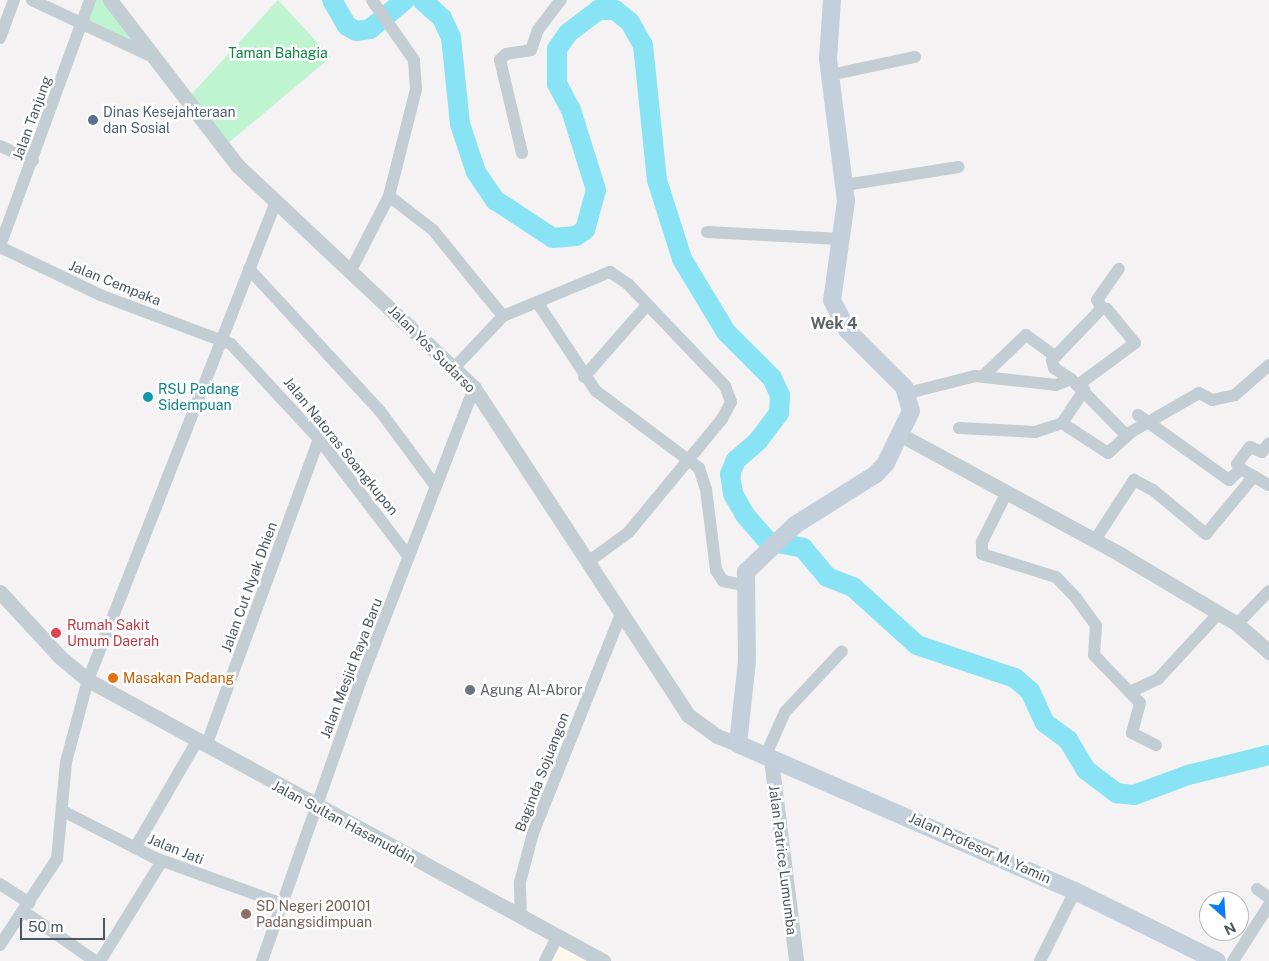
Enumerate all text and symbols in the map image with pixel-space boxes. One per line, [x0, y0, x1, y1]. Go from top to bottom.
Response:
park label: Taman Bahagia [228, 45, 328, 61]
street label: Jalan Tanjung [9, 74, 55, 162]
place label: Dinas Kesejahteraan dan Sosial [103, 104, 236, 136]
marker: Dinas Kesejahteraan dan Sosial [87, 114, 99, 126]
street label: Jalan Cempaka [67, 257, 163, 309]
street label: Jalan Yos Sudarso [385, 302, 479, 396]
district label: Wek 4 [810, 314, 858, 334]
street label: Jalan Natoras Soangkupon [280, 373, 402, 519]
place label: RSU Padang Sidempuan [158, 381, 239, 414]
marker: RSU Padang Sidempuan [142, 391, 154, 403]
street label: Jalan Cut Nyak Dhien [218, 520, 280, 654]
street label: Jalan Mesjid Raya Baru [316, 596, 386, 740]
place label: Rumah Sakit Umum Daerah [67, 617, 159, 650]
marker: Rumah Sakit Umum Daerah [49, 626, 63, 640]
place label: Masakan Padang [123, 670, 234, 686]
marker: Masakan Padang [107, 672, 119, 684]
place label: Agung Al-Abror [480, 682, 583, 698]
marker: Agung Al-Abror [464, 684, 476, 696]
street label: Baginda Sojuangon [512, 710, 572, 834]
street label: Jalan Sultan Hasanuddin [269, 777, 419, 867]
street label: Jalan Patrice Lumumba [765, 784, 801, 936]
street label: Jalan Profesor M. Yamin [906, 809, 1054, 887]
street label: Jalan Jati [146, 830, 206, 868]
north arrow [1199, 891, 1249, 941]
place label: SD Negeri 200101 Padangsidimpuan [256, 898, 372, 930]
scale bar [22, 908, 108, 940]
marker: SD Negeri 200101 Padangsidimpuan [240, 908, 252, 920]
text: 50 m [28, 918, 63, 935]
text: N [1222, 919, 1239, 938]

